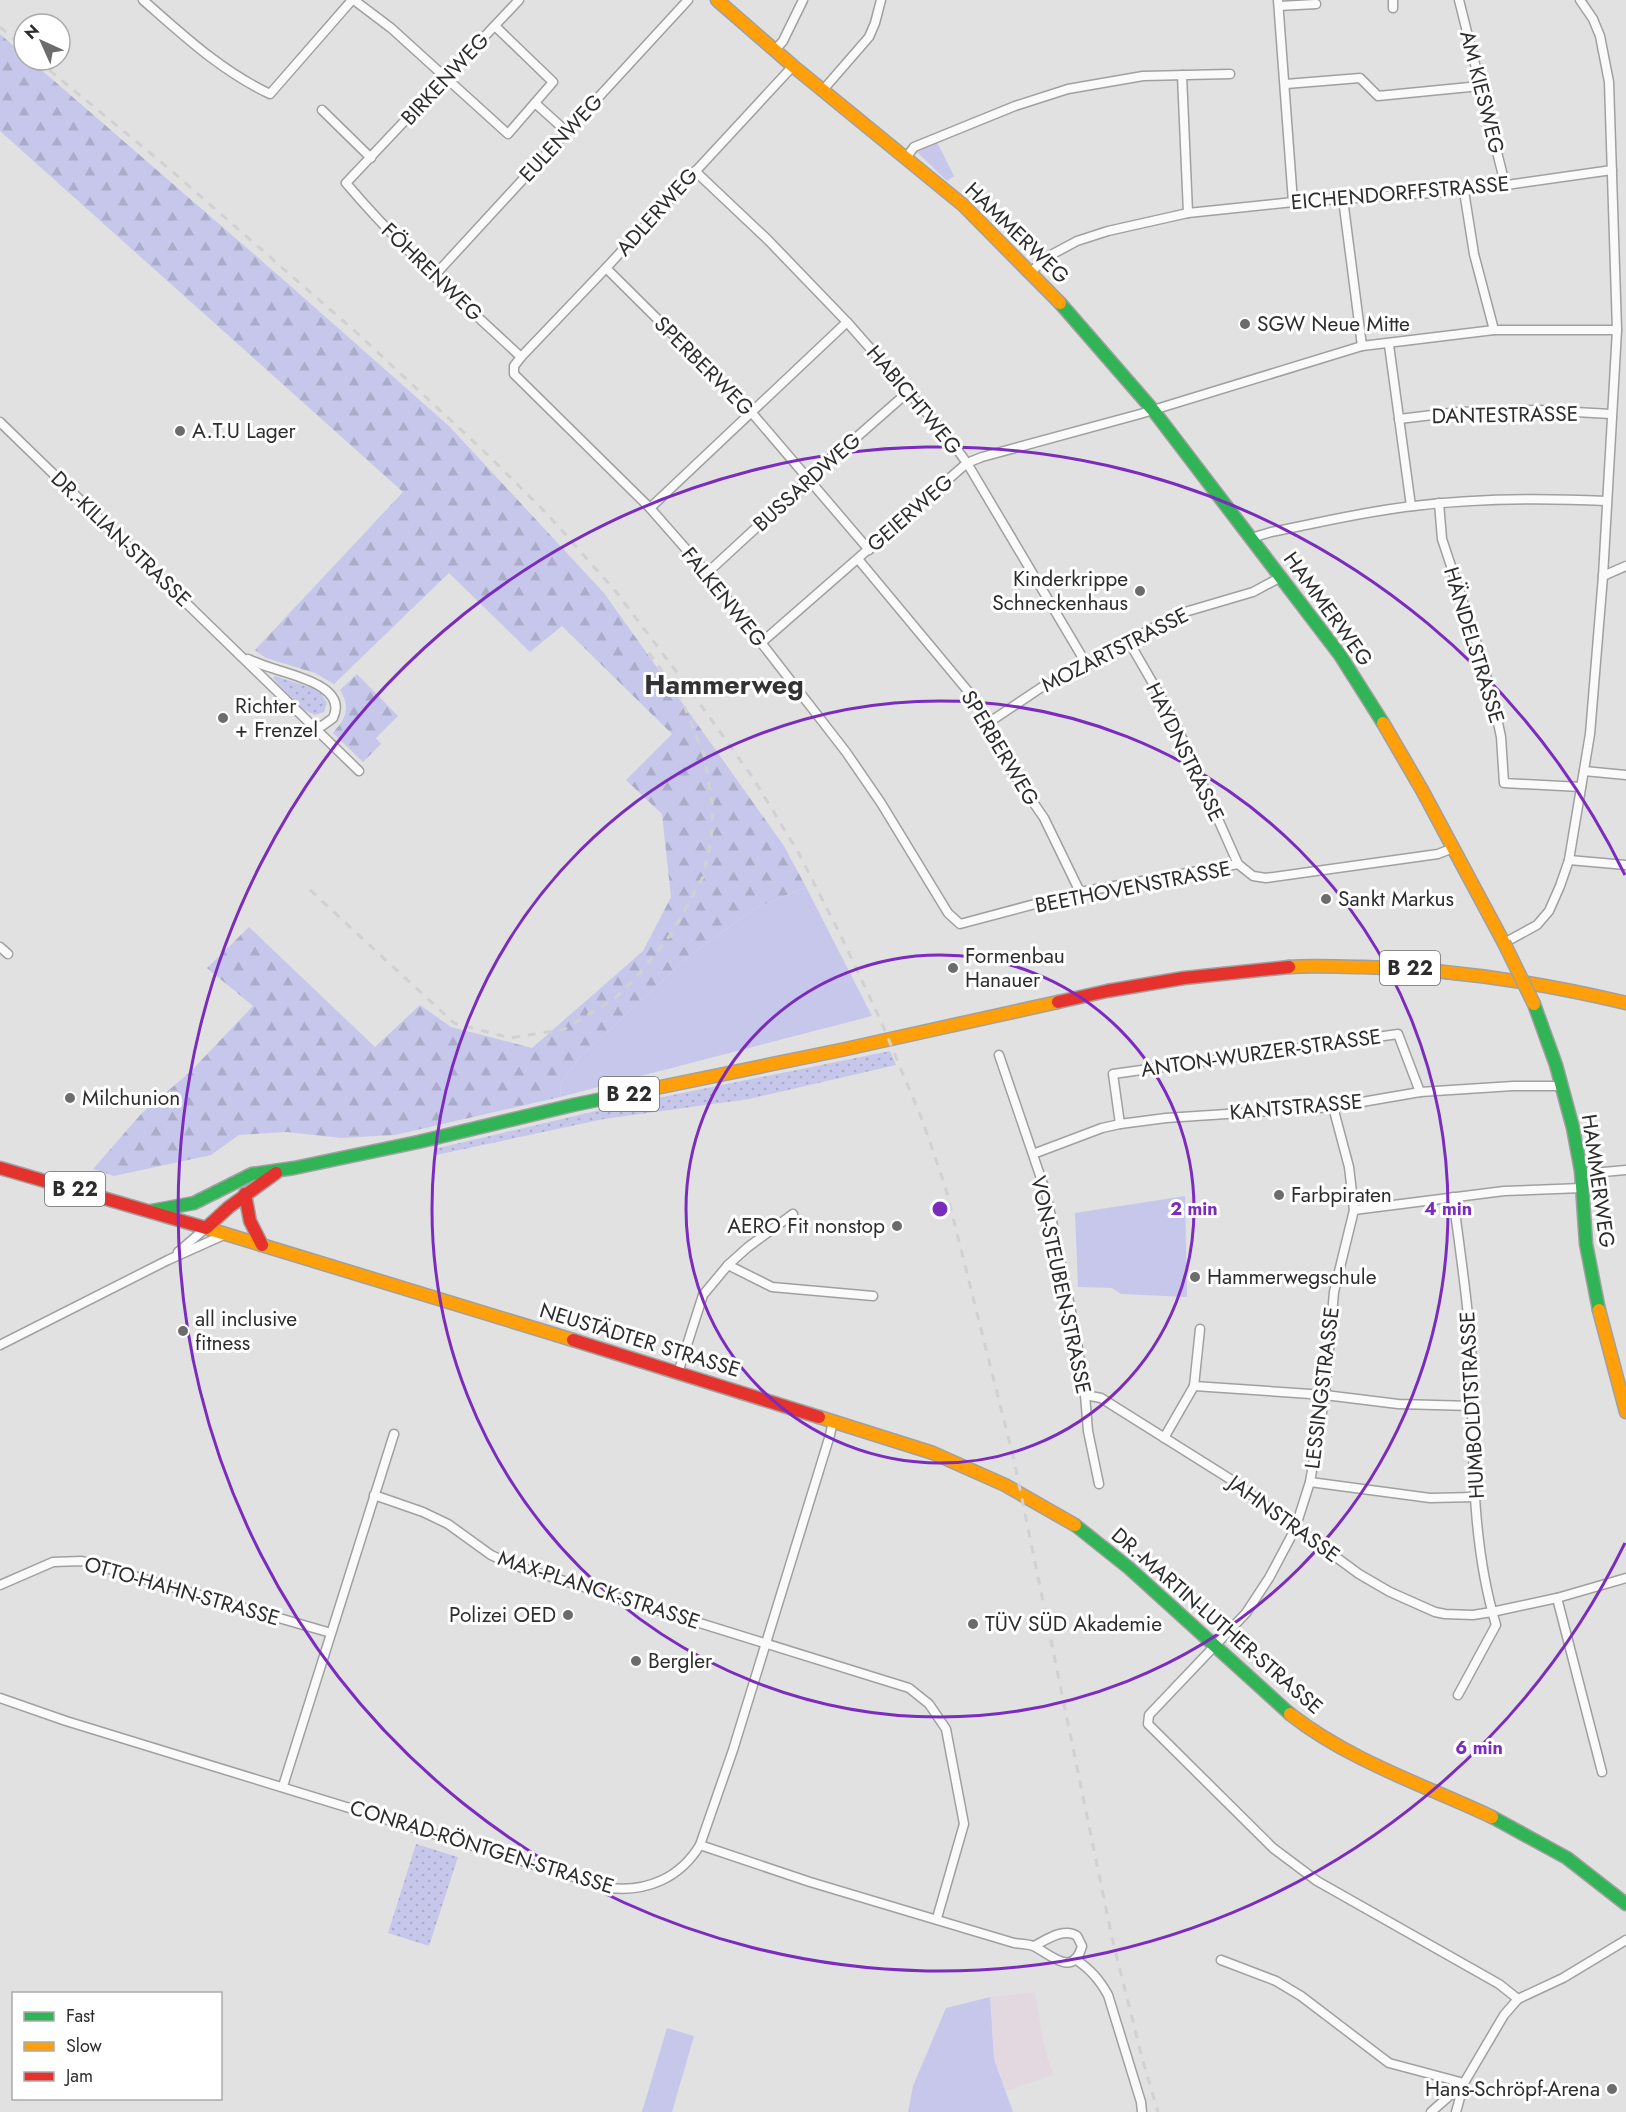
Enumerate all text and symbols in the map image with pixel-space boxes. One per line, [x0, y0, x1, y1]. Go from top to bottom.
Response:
north arrow [12, 12, 72, 72]
text: N [19, 19, 44, 44]
street label: BIRKENWEG [394, 26, 496, 132]
street label: AM KIESWEG [1452, 27, 1512, 157]
street label: EULENWEG [512, 87, 610, 189]
street label: ADLERWEG [609, 161, 705, 263]
street label: EICHENDORFFSTRASSE [1290, 169, 1510, 217]
street label: HAMMERWEG [958, 175, 1076, 291]
street label: FÖHRENWEG [375, 216, 489, 328]
street label: SPERBERWEG [647, 309, 761, 423]
place label: SGW Neue Mitte [1257, 309, 1410, 339]
marker: SGW Neue Mitte [1238, 317, 1252, 331]
street label: HABICHTWEG [859, 339, 969, 461]
street label: DANTESTRASSE [1431, 399, 1579, 431]
place label: A.T.U Lager [192, 416, 297, 446]
marker: A.T.U Lager [173, 424, 187, 438]
street label: BUSSARDWEG [747, 425, 867, 539]
street label: DR.-KILIAN-STRASSE [44, 464, 198, 614]
street label: GEIERWEG [861, 467, 959, 559]
street label: FALKENWEG [674, 541, 774, 653]
street label: HAMMERWEG [1276, 546, 1380, 672]
street label: HÄNDELSTRASSE [1436, 563, 1512, 727]
place label: Kinderkrippe Schneckenhaus [992, 564, 1128, 618]
marker: Kinderkrippe Schneckenhaus [1133, 584, 1147, 598]
street label: MOZARTSTRASSE [1036, 600, 1194, 700]
district label: Hammerweg [644, 665, 804, 704]
street label: HAYDNSTRASSE [1138, 677, 1232, 827]
street label: SPERBERWEG [954, 685, 1046, 811]
place label: Richter + Frenzel [235, 691, 318, 745]
marker: Richter + Frenzel [216, 711, 230, 725]
street label: BEETHOVENSTRASSE [1033, 853, 1233, 921]
place label: Sankt Markus [1338, 884, 1454, 914]
marker: Sankt Markus [1319, 892, 1333, 906]
place label: Formenbau Hanauer [965, 941, 1065, 995]
road number: B 22 [1380, 951, 1440, 985]
marker: Formenbau Hanauer [946, 961, 960, 975]
street label: ANTON-WURZER-STRASSE [1139, 1021, 1383, 1085]
road number: B 22 [599, 1077, 659, 1111]
place label: Milchunion [82, 1083, 180, 1113]
street label: KANTSTRASSE [1228, 1086, 1364, 1128]
marker: Milchunion [63, 1091, 77, 1105]
street label: HAMMERWEG [1574, 1112, 1622, 1250]
road number: B 22 [45, 1172, 105, 1206]
street label: VON-STEUBEN-STRASSE [1023, 1173, 1099, 1397]
place label: Farbpiraten [1291, 1180, 1392, 1210]
marker: Farbpiraten [1272, 1188, 1286, 1202]
text: 2 min [1170, 1196, 1218, 1222]
text: 4 min [1424, 1196, 1472, 1222]
centre of rings [930, 1199, 950, 1219]
place label: AERO Fit nonstop [727, 1211, 885, 1241]
marker: AERO Fit nonstop [890, 1219, 904, 1233]
place label: Hammerwegschule [1207, 1262, 1377, 1292]
marker: Hammerwegschule [1188, 1270, 1202, 1284]
street label: NEUSTÄDTER STRASSE [536, 1295, 744, 1385]
place label: all inclusive fitness [195, 1304, 297, 1358]
street label: LESSINGSTRASSE [1297, 1305, 1347, 1471]
street label: HUMBOLDTSTRASSE [1452, 1310, 1492, 1500]
marker: all inclusive fitness [176, 1324, 190, 1338]
street label: JAHNSTRASSE [1220, 1466, 1346, 1570]
street label: DR.-MARTIN-LUTHER-STRASSE [1105, 1521, 1329, 1721]
street label: MAX-PLANCK-STRASSE [494, 1543, 704, 1637]
street label: OTTO-HAHN-STRASSE [81, 1549, 283, 1633]
place label: Polizei OED [449, 1600, 556, 1630]
marker: Polizei OED [561, 1608, 575, 1622]
place label: TÜV SÜD Akademie [985, 1609, 1162, 1639]
marker: TÜV SÜD Akademie [966, 1617, 980, 1631]
place label: Bergler [648, 1646, 713, 1676]
marker: Bergler [629, 1654, 643, 1668]
text: 6 min [1455, 1735, 1503, 1761]
street label: CONRAD-RÖNTGEN-STRASSE [346, 1792, 618, 1902]
legend [12, 1992, 222, 2100]
text: Fast [66, 2003, 95, 2029]
text: Slow [66, 2033, 103, 2059]
text: Jam [64, 2063, 93, 2089]
place label: Hans-Schröpf-Arena [1425, 2074, 1600, 2104]
marker: Hans-Schröpf-Arena [1605, 2082, 1619, 2096]

